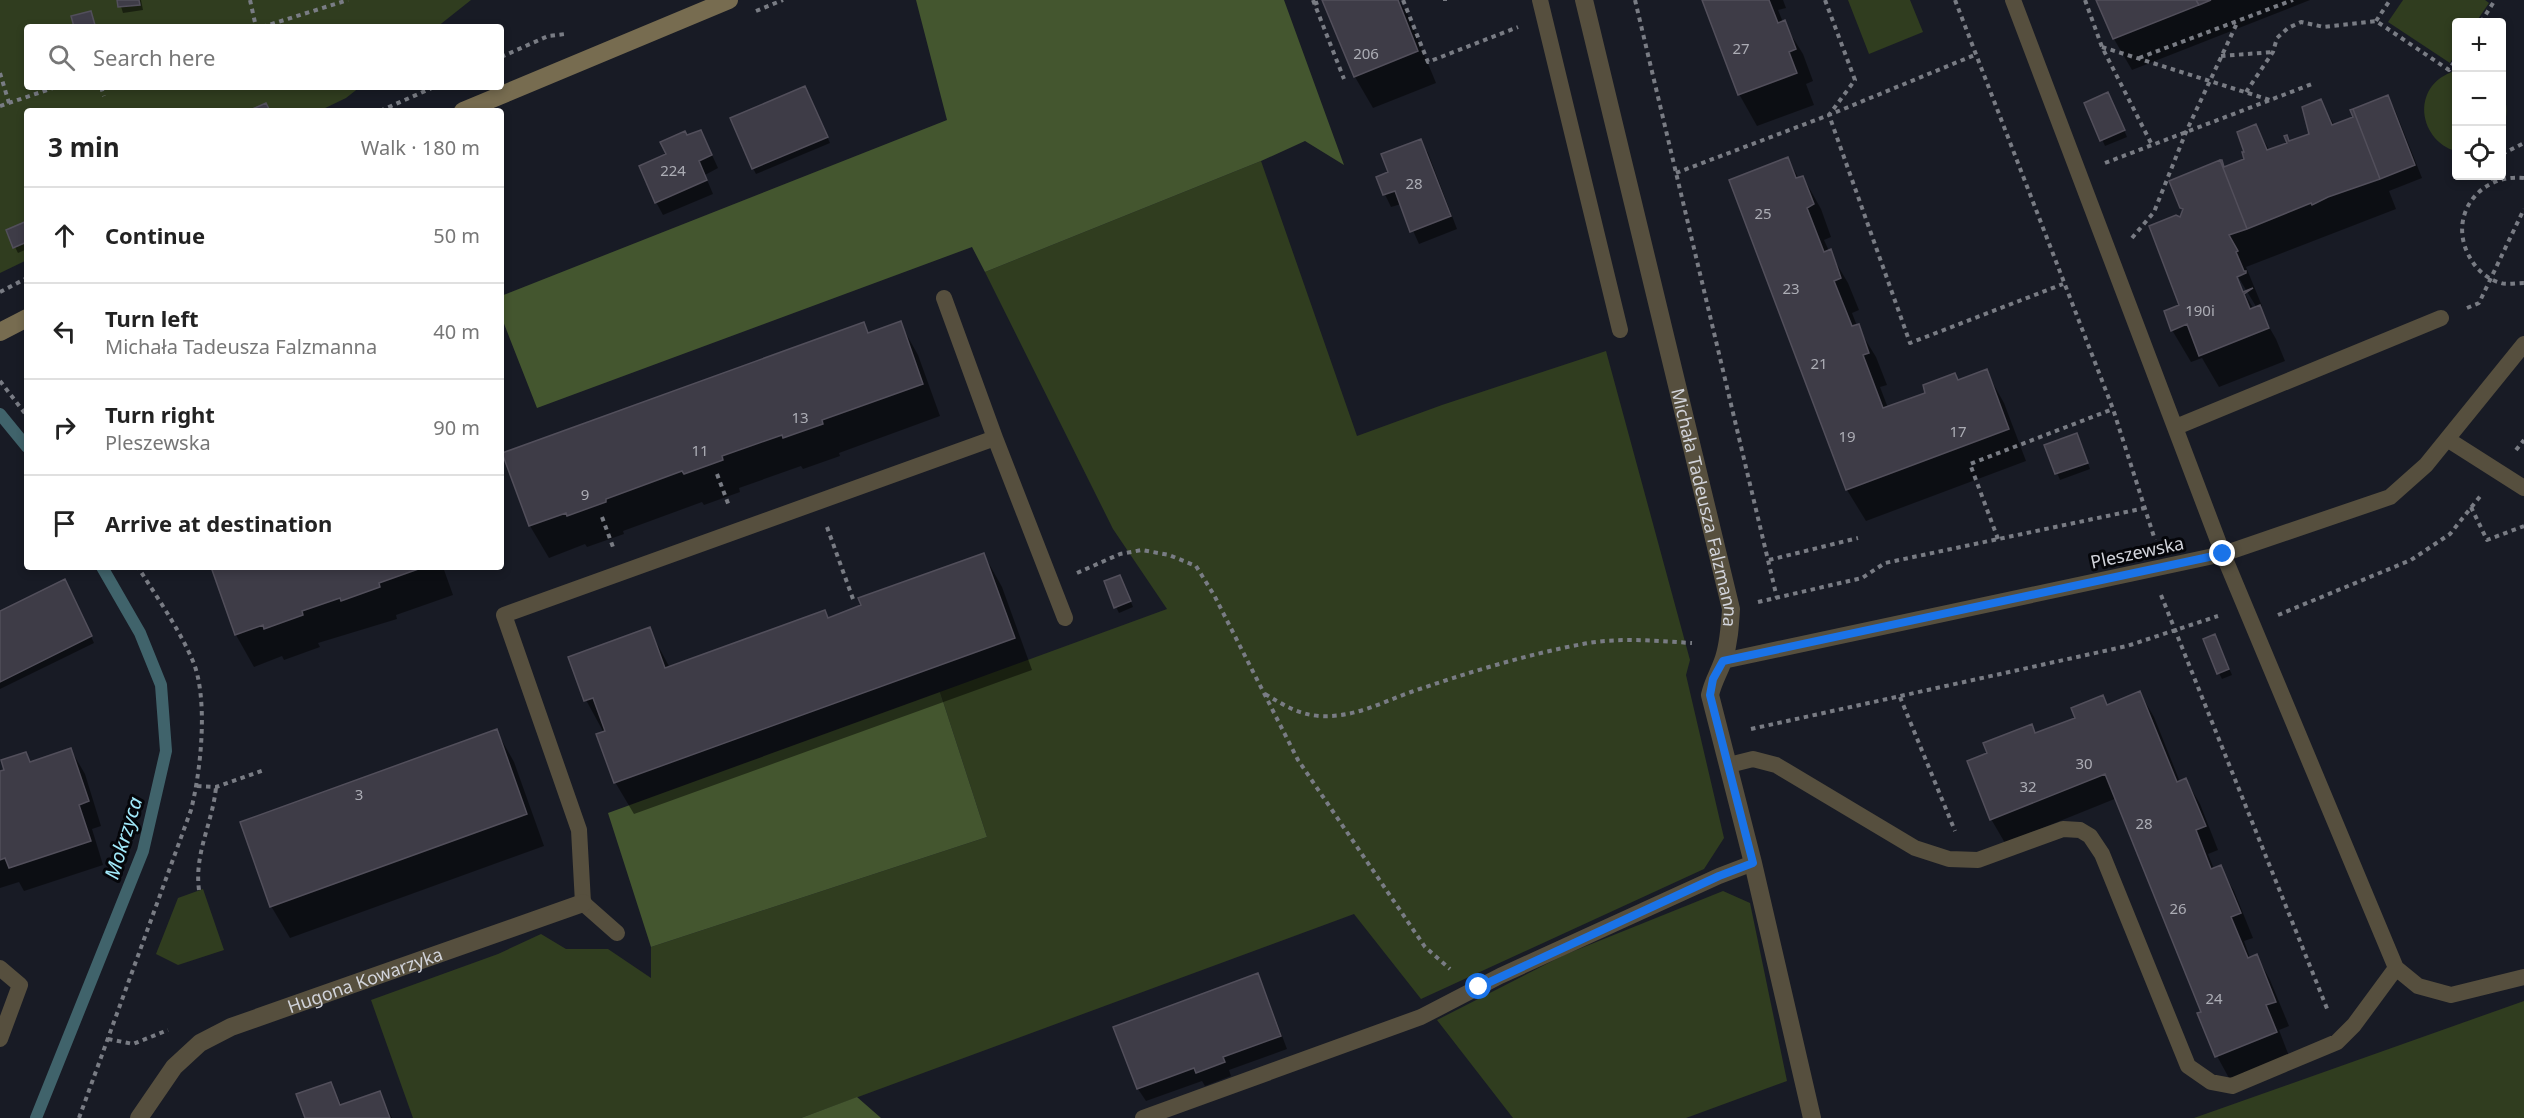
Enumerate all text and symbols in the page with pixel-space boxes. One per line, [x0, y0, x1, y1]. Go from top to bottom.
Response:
map controls [2452, 18, 2506, 180]
button: + [2452, 18, 2506, 72]
search box [24, 24, 504, 90]
house number: 27 [1732, 38, 1750, 58]
icon: search [45, 41, 78, 74]
text: Search here [93, 42, 215, 72]
house number: 206 [1353, 43, 1379, 63]
button: − [2452, 72, 2506, 126]
button: locate [2452, 126, 2506, 180]
text: 3 min [48, 129, 120, 165]
text: Walk · 180 m [361, 134, 480, 161]
house number: 224 [660, 160, 686, 180]
house number: 28 [1405, 173, 1423, 193]
house number: 25 [1754, 203, 1772, 223]
icon: ahead [48, 219, 81, 252]
text: Continue [105, 220, 205, 250]
text: 50 m [433, 222, 480, 249]
house number: 23 [1782, 278, 1800, 298]
house number: 190i [2185, 300, 2215, 320]
text: Turn left [105, 303, 199, 333]
icon: left [48, 315, 81, 348]
text: 40 m [433, 318, 480, 345]
text: Michała Tadeusza Falzmanna [105, 333, 377, 360]
house number: 21 [1810, 353, 1828, 373]
street label: Michała Tadeusza Falzmanna [1666, 385, 1743, 628]
text: Turn right [105, 399, 215, 429]
house number: 13 [791, 407, 809, 427]
icon: right [48, 411, 81, 444]
text: 90 m [433, 414, 480, 441]
house number: 17 [1949, 421, 1967, 441]
house number: 19 [1838, 426, 1856, 446]
text: Pleszewska [105, 429, 211, 456]
house number: 11 [691, 440, 709, 460]
house number: 9 [581, 484, 589, 504]
icon: arrive [48, 507, 81, 540]
text: Arrive at destination [105, 508, 332, 538]
street label: Pleszewska [2088, 530, 2186, 574]
route end [2209, 540, 2235, 566]
house number: 30 [2075, 753, 2093, 773]
house number: 32 [2019, 776, 2037, 796]
house number: 3 [355, 784, 363, 804]
water label: Mokrzyca [98, 794, 148, 882]
house number: 28 [2135, 813, 2153, 833]
house number: 26 [2169, 898, 2187, 918]
street label: Hugona Kowarzyka [284, 941, 446, 1018]
route start [1465, 973, 1491, 999]
house number: 24 [2205, 988, 2223, 1008]

